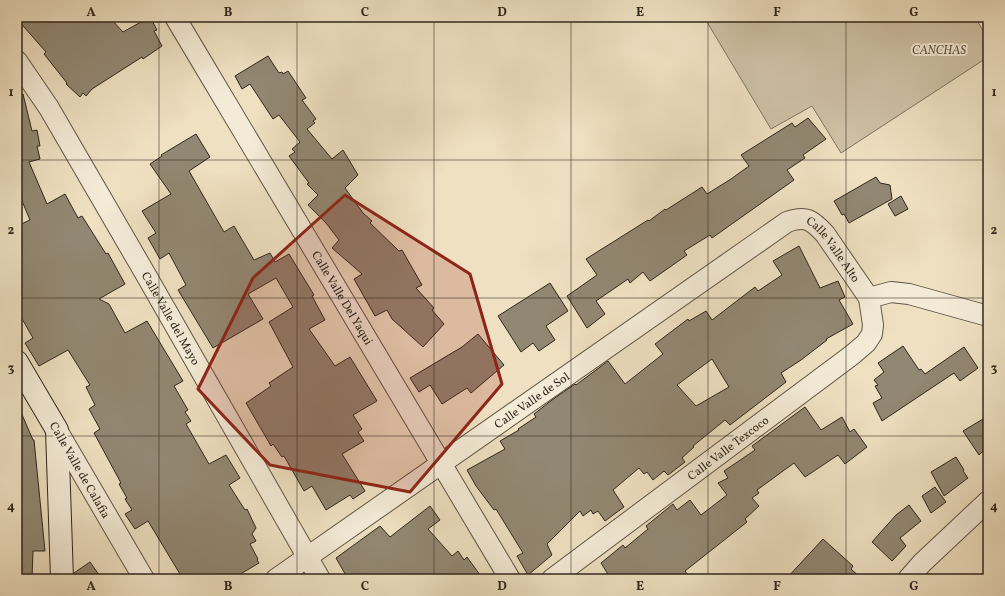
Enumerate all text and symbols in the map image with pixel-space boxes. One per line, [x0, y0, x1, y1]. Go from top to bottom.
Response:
text: A [86, 4, 96, 22]
text: B [224, 4, 233, 22]
text: C [361, 4, 369, 22]
text: D [497, 4, 507, 22]
text: E [636, 4, 644, 22]
text: F [773, 4, 781, 22]
text: G [909, 4, 919, 22]
park label: CANCHAS [912, 43, 966, 59]
text: 1 [8, 84, 14, 102]
text: 1 [991, 84, 997, 102]
street label: Calle Valle Alto [803, 213, 863, 286]
text: 2 [8, 222, 15, 240]
text: 2 [991, 222, 998, 240]
street label: Calle Valle Del Yaqui [307, 248, 376, 349]
street label: Calle Valle del Mayo [137, 269, 203, 369]
text: 3 [8, 360, 15, 378]
text: 3 [991, 360, 998, 378]
street label: Calle Valle de Sol [491, 369, 574, 433]
street label: Calle Valle Texcoco [685, 413, 773, 485]
street label: Calle Valle de Calafia [45, 419, 113, 522]
text: 4 [7, 498, 15, 516]
text: 4 [990, 498, 998, 516]
text: A [86, 578, 96, 596]
text: B [224, 578, 233, 596]
text: C [361, 578, 369, 596]
text: D [497, 578, 507, 596]
text: E [636, 578, 644, 596]
text: F [773, 578, 781, 596]
text: G [909, 578, 919, 596]

